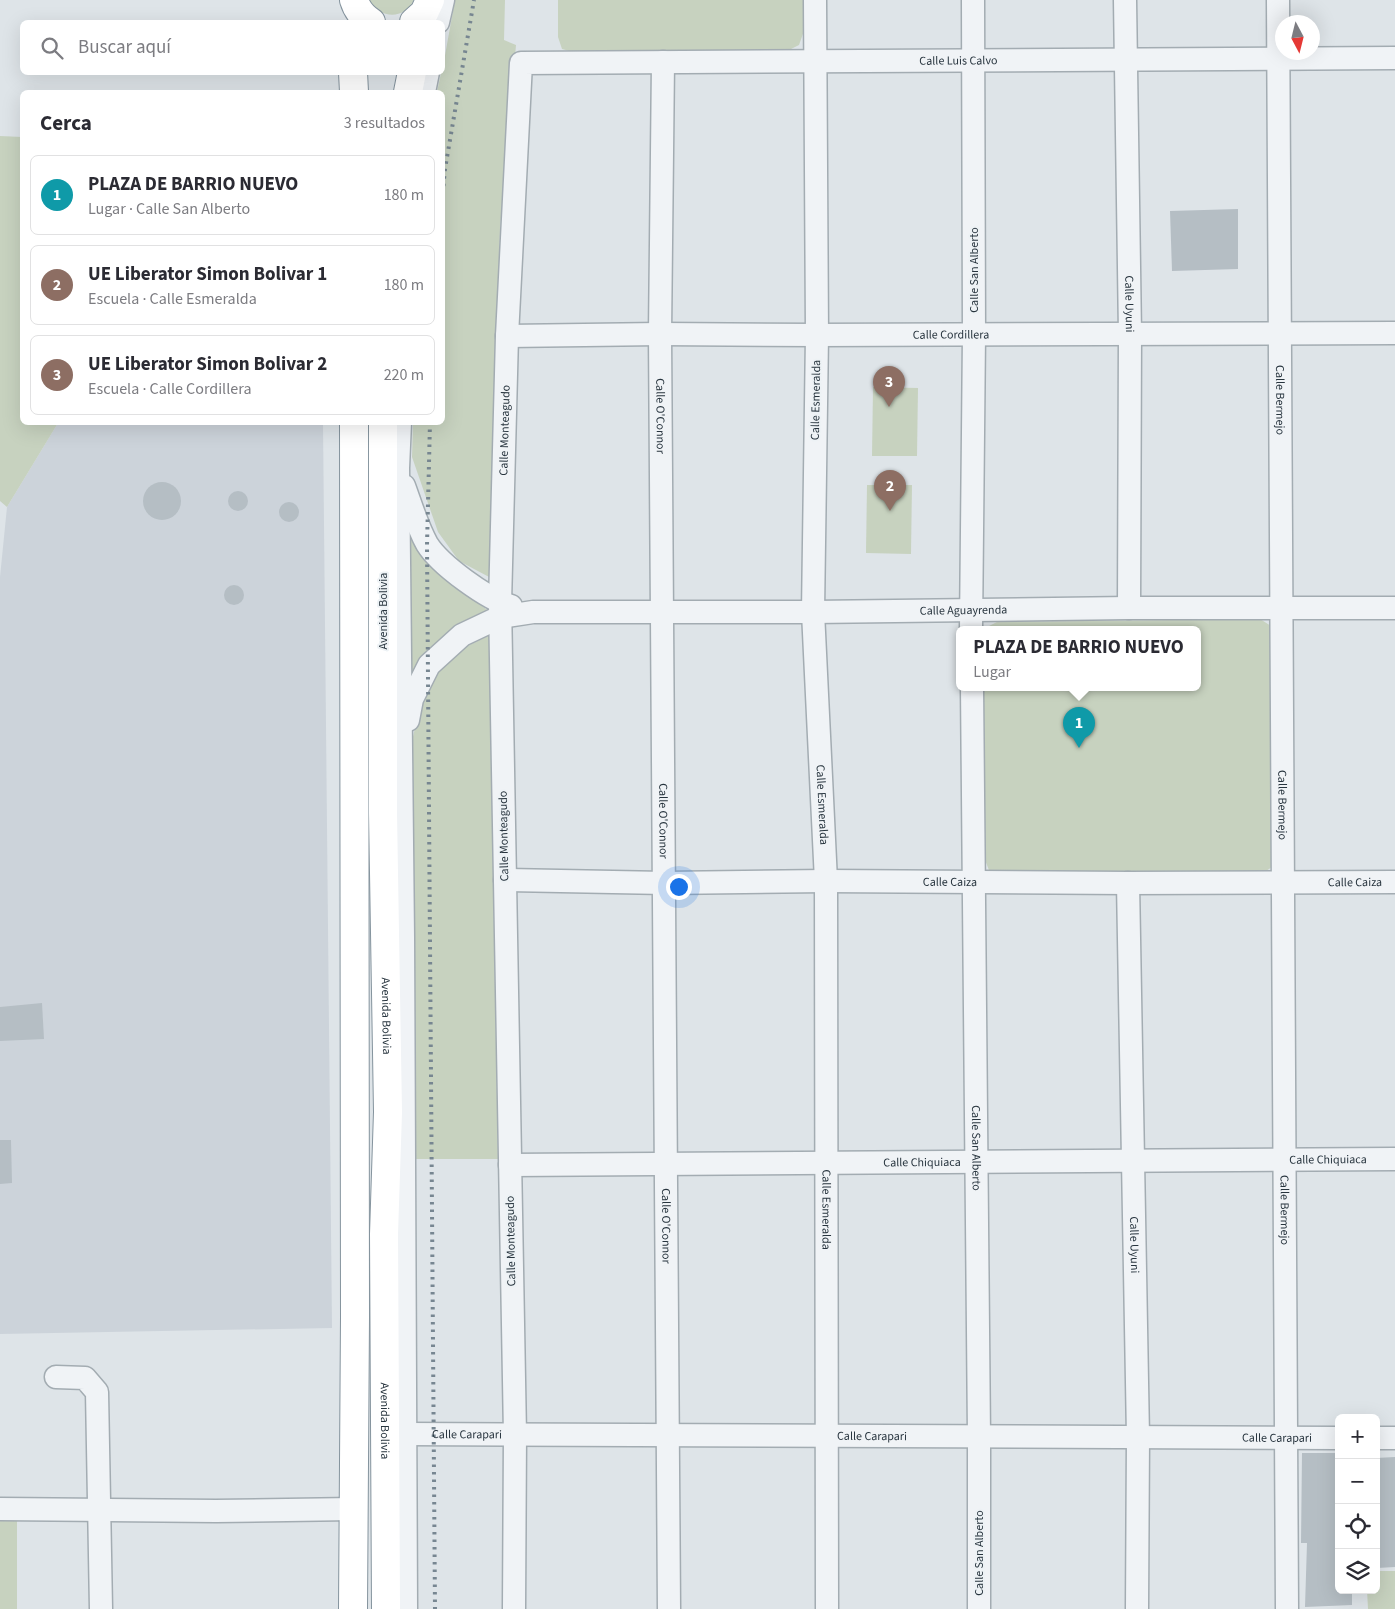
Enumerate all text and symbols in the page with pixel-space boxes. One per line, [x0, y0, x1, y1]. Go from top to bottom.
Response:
north arrow [1275, 15, 1320, 60]
search box [20, 20, 445, 75]
icon: search [38, 34, 66, 62]
text: Buscar aquí [78, 34, 171, 61]
street label: Calle Luis Calvo [919, 52, 998, 69]
text: Cerca [40, 108, 92, 138]
text: 3 resultados [344, 112, 425, 134]
text: PLAZA DE BARRIO NUEVO [88, 171, 298, 198]
text: 1 [53, 184, 61, 206]
text: 180 m [384, 184, 424, 206]
text: Lugar · Calle San Alberto [88, 198, 250, 220]
street label: Calle San Alberto [966, 227, 983, 313]
text: UE Liberator Simon Bolivar 1 [88, 261, 327, 288]
text: 2 [53, 274, 61, 296]
text: 180 m [384, 274, 424, 296]
street label: Calle Uyuni [1121, 275, 1138, 333]
text: Escuela · Calle Esmeralda [88, 288, 257, 310]
street label: Calle Cordillera [913, 326, 989, 343]
text: UE Liberator Simon Bolivar 2 [88, 351, 327, 378]
street label: Calle Esmeralda [807, 360, 825, 440]
text: 3 [53, 364, 61, 386]
text: 220 m [384, 364, 424, 386]
street label: Calle Bermejo [1272, 365, 1289, 435]
pin: 3 [873, 366, 905, 407]
text: Escuela · Calle Cordillera [88, 378, 251, 400]
street label: Calle O'Connor [652, 378, 669, 455]
street label: Calle Monteagudo [495, 385, 514, 476]
pin: 2 [874, 470, 906, 511]
street label: Avenida Bolivia [375, 573, 392, 649]
street label: Calle Aguayrenda [920, 601, 1007, 619]
popup [956, 626, 1201, 691]
text: PLAZA DE BARRIO NUEVO [973, 634, 1184, 661]
text: Lugar [973, 661, 1011, 683]
pin: 1 [1063, 707, 1095, 748]
street label: Calle Esmeralda [812, 764, 833, 845]
street label: Calle Bermejo [1274, 770, 1291, 840]
street label: Calle O'Connor [655, 783, 672, 860]
street label: Calle Monteagudo [495, 791, 513, 881]
street label: Calle Caiza [923, 873, 977, 891]
your location [666, 874, 692, 900]
street label: Calle Caiza [1328, 874, 1382, 891]
street label: Avenida Bolivia [377, 977, 396, 1055]
street label: Calle San Alberto [967, 1105, 985, 1191]
street label: Calle Chiquiaca [1289, 1151, 1367, 1168]
street label: Calle Chiquiaca [883, 1153, 961, 1171]
street label: Calle Esmeralda [818, 1169, 835, 1250]
street label: Calle Bermejo [1276, 1175, 1293, 1245]
street label: Calle O'Connor [658, 1188, 675, 1265]
street label: Calle Monteagudo [502, 1196, 520, 1286]
street label: Calle Uyuni [1126, 1216, 1144, 1274]
street label: Avenida Bolivia [376, 1382, 394, 1459]
map controls [1335, 1414, 1380, 1594]
button: + [1335, 1414, 1380, 1459]
street label: Calle Carapari [432, 1426, 502, 1443]
street label: Calle Carapari [837, 1427, 907, 1445]
street label: Calle Carapari [1242, 1429, 1312, 1446]
button: − [1335, 1459, 1380, 1504]
button: locate [1335, 1504, 1380, 1549]
street label: Calle San Alberto [971, 1510, 988, 1596]
button: layers [1335, 1549, 1380, 1594]

